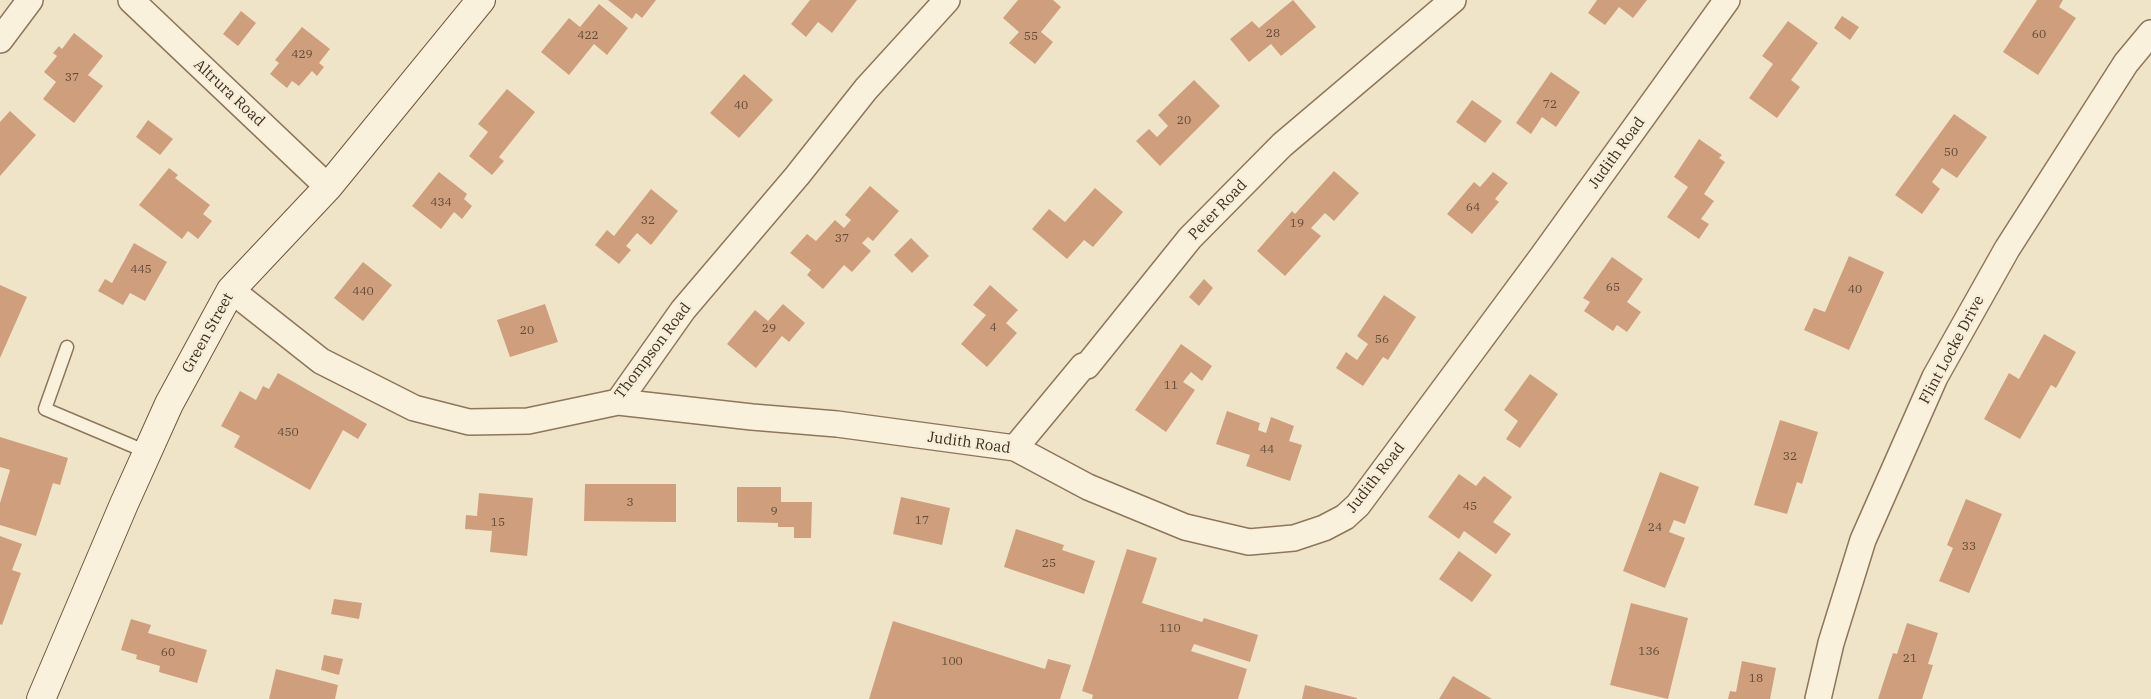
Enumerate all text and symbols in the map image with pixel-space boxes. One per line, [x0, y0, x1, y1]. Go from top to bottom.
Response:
house number: 28 [1266, 27, 1280, 41]
house number: 60 [2032, 28, 2046, 42]
house number: 422 [577, 29, 599, 43]
house number: 55 [1024, 30, 1038, 44]
house number: 429 [291, 48, 313, 62]
street label: Altrura Road [190, 56, 268, 130]
house number: 37 [65, 71, 79, 85]
house number: 72 [1543, 98, 1557, 112]
house number: 40 [734, 99, 748, 113]
house number: 20 [1177, 114, 1191, 128]
street label: Judith Road [1585, 114, 1649, 192]
house number: 50 [1944, 146, 1958, 160]
street label: Peter Road [1185, 176, 1251, 244]
house number: 434 [430, 196, 452, 210]
house number: 64 [1466, 201, 1480, 215]
house number: 32 [641, 214, 655, 228]
house number: 19 [1290, 217, 1304, 231]
house number: 37 [835, 232, 849, 246]
house number: 445 [130, 263, 152, 277]
house number: 65 [1606, 281, 1620, 295]
house number: 40 [1848, 283, 1862, 297]
house number: 440 [352, 285, 374, 299]
street label: Green Street [179, 290, 237, 376]
street label: Flint Locke Drive [1916, 293, 1988, 407]
street label: Thompson Road [611, 299, 695, 403]
house number: 4 [989, 321, 997, 335]
house number: 29 [762, 322, 776, 336]
house number: 20 [520, 324, 534, 338]
house number: 56 [1375, 333, 1389, 347]
house number: 11 [1164, 379, 1178, 393]
house number: 450 [277, 426, 299, 440]
street label: Judith Road [926, 428, 1012, 458]
street label: Judith Road [1343, 439, 1409, 517]
house number: 44 [1260, 443, 1274, 457]
house number: 32 [1783, 450, 1797, 464]
house number: 3 [626, 496, 634, 510]
house number: 45 [1463, 500, 1477, 514]
house number: 9 [770, 505, 778, 519]
house number: 17 [915, 514, 929, 528]
house number: 15 [491, 516, 505, 530]
house number: 24 [1648, 521, 1662, 535]
house number: 33 [1962, 540, 1976, 554]
house number: 25 [1042, 557, 1056, 571]
house number: 110 [1159, 622, 1181, 636]
house number: 136 [1638, 645, 1660, 659]
house number: 60 [161, 646, 175, 660]
house number: 21 [1903, 652, 1917, 666]
house number: 100 [941, 655, 963, 669]
house number: 18 [1749, 672, 1763, 686]

